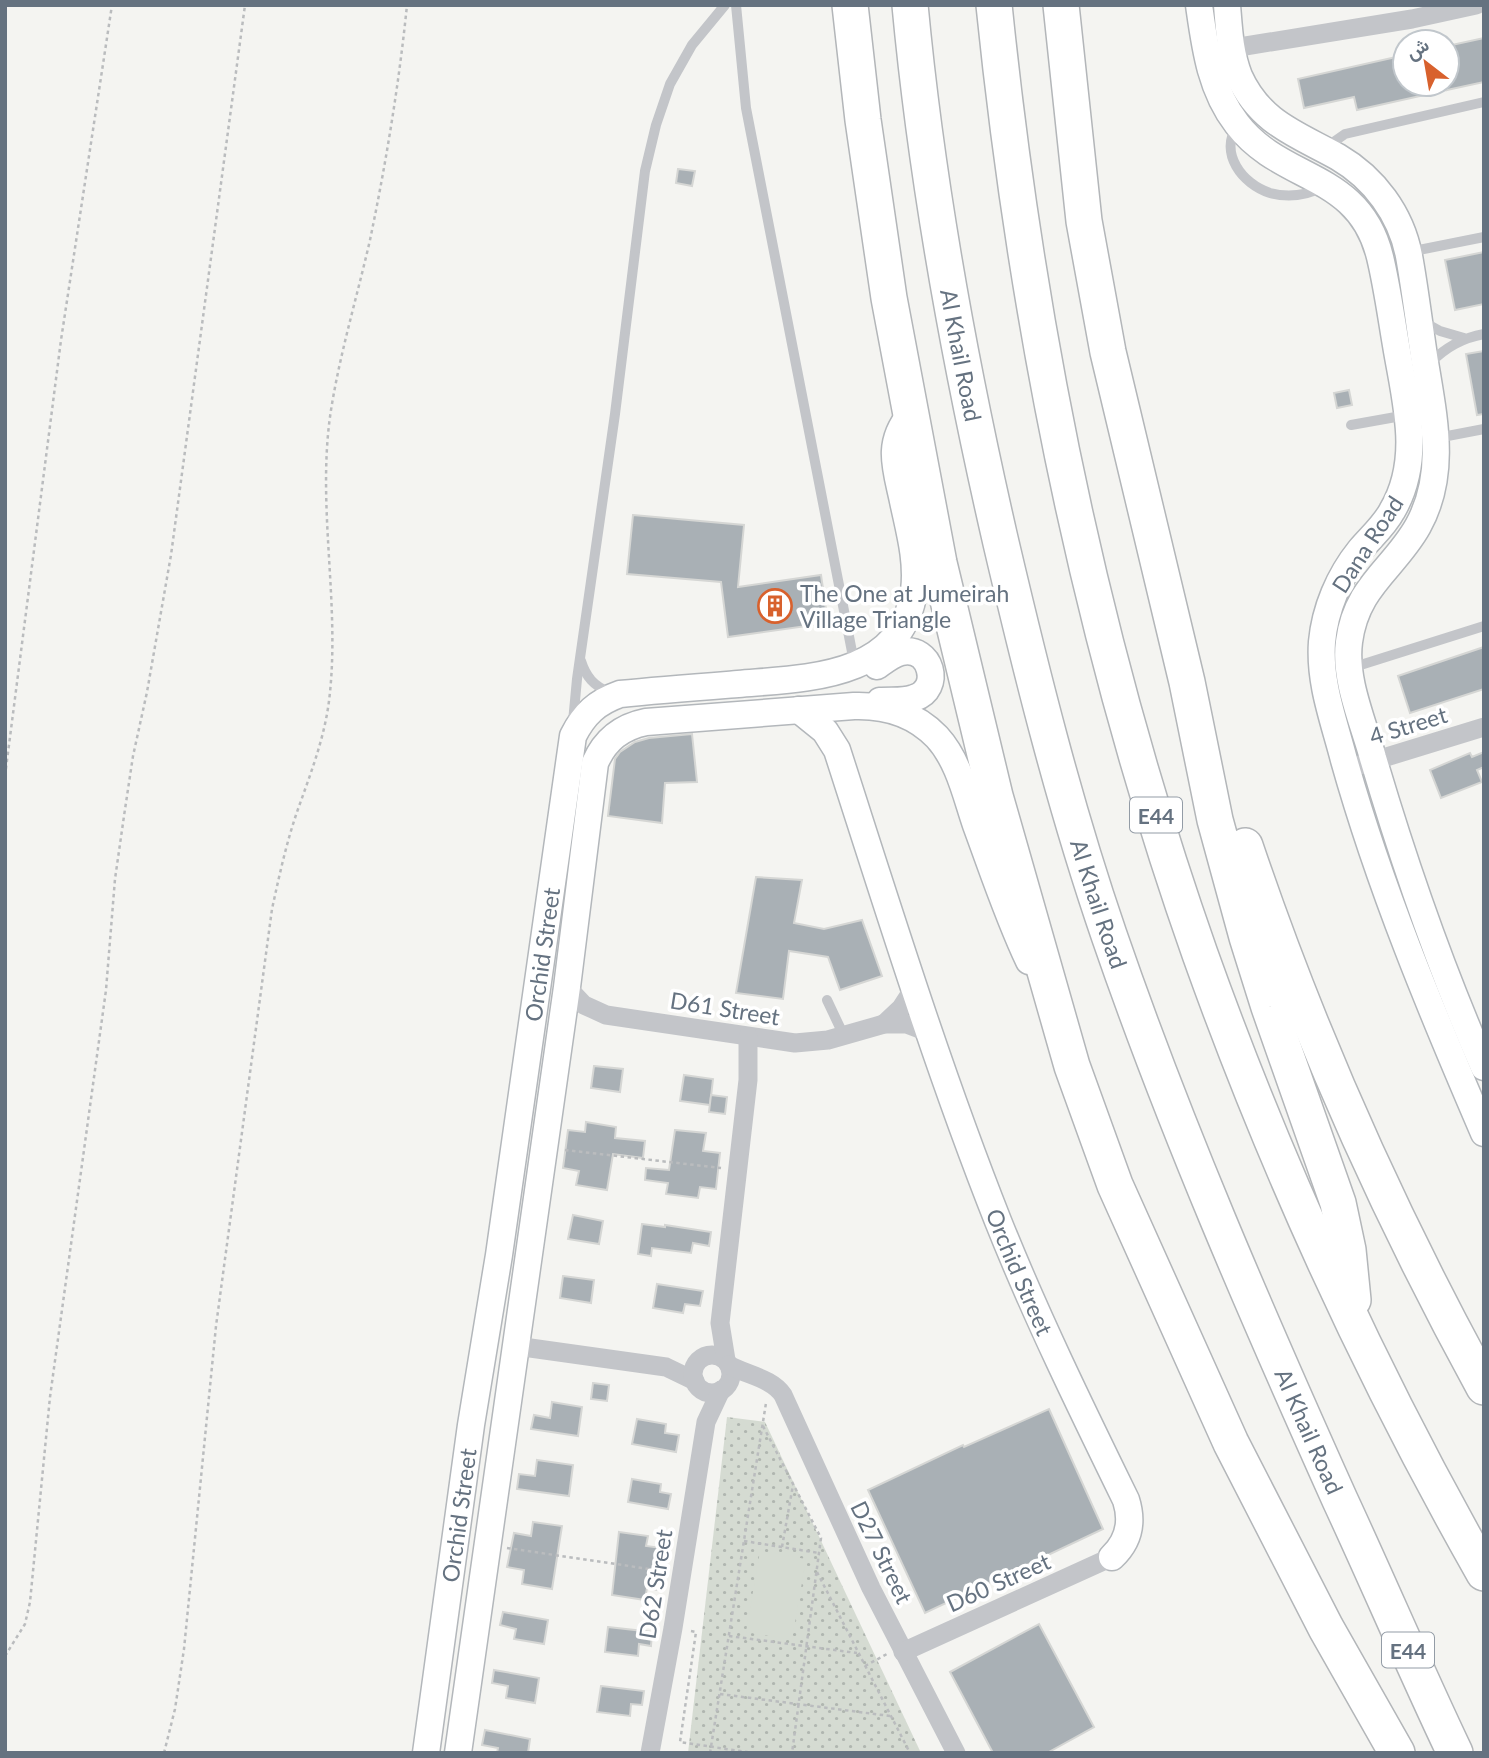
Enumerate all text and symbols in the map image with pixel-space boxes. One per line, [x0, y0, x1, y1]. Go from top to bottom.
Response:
north arrow [1391, 28, 1461, 98]
text: ش [1401, 32, 1433, 65]
street label: Al Khail Road [935, 287, 988, 424]
street label: Dana Road [1325, 490, 1409, 598]
place label: The One at Jumeirah Village Triangle [800, 579, 1009, 633]
building icon: The One at Jumeirah Village Triangle [756, 587, 794, 625]
street label: 4 Street [1366, 700, 1451, 750]
road number: E44 [1130, 798, 1182, 832]
street label: Al Khail Road [1065, 836, 1134, 972]
street label: Orchid Street [518, 885, 565, 1023]
street label: D61 Street [668, 986, 783, 1031]
street label: Orchid Street [981, 1205, 1060, 1340]
street label: Al Khail Road [1269, 1364, 1349, 1498]
street label: Orchid Street [436, 1446, 482, 1584]
street label: D27 Street [845, 1496, 919, 1609]
street label: D62 Street [633, 1526, 678, 1641]
street label: D60 Street [942, 1546, 1055, 1617]
road number: E44 [1382, 1632, 1434, 1668]

